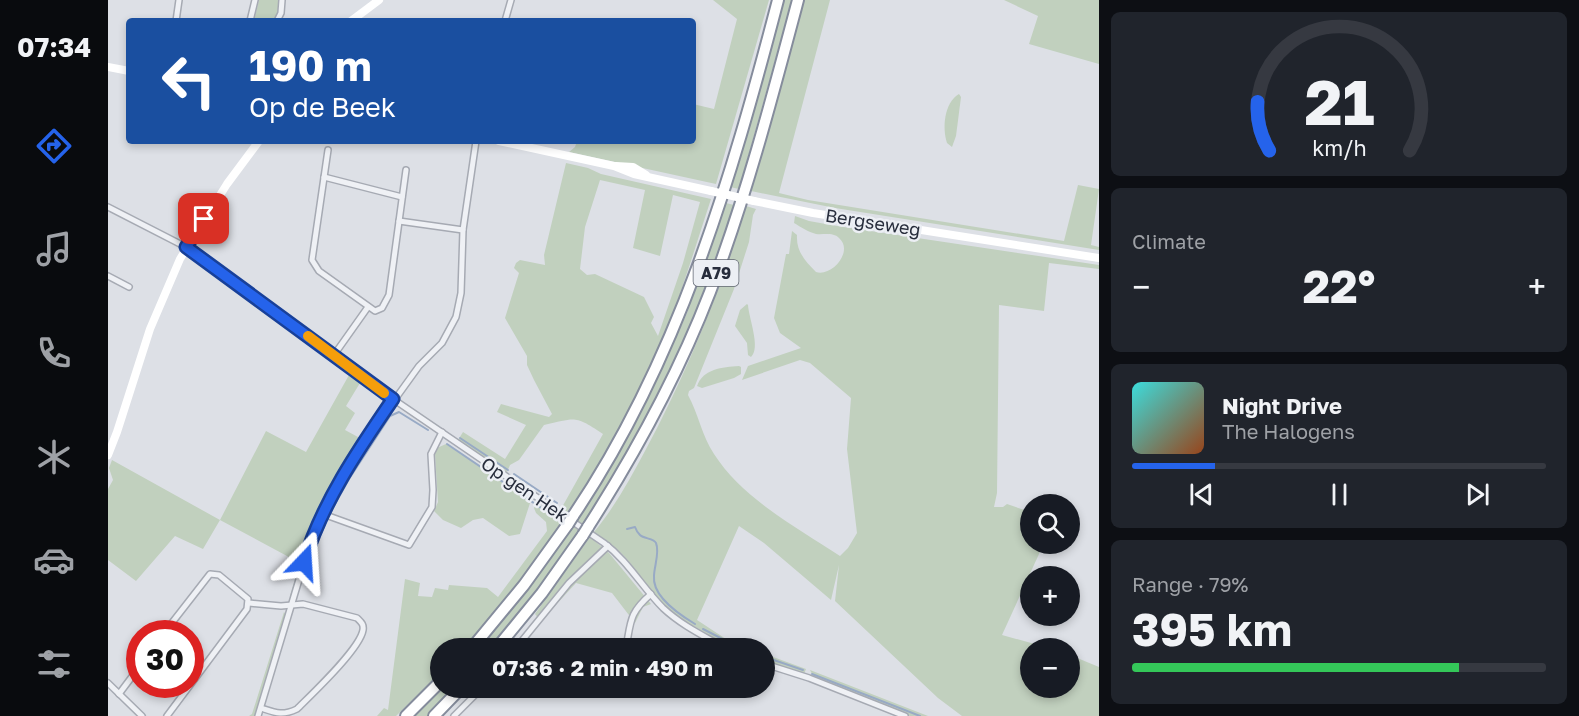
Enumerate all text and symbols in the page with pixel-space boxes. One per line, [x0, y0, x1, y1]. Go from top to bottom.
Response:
text: 07:34 [17, 31, 91, 63]
text: 190 m [249, 40, 372, 90]
icon: left [150, 42, 228, 120]
text: 21 [1304, 64, 1374, 139]
text: Op de Beek [249, 91, 396, 123]
icon: directions [33, 125, 75, 167]
text: km/h [1312, 135, 1366, 161]
pin [178, 193, 229, 244]
icon: arrive [187, 202, 220, 235]
street label: Bergseweg [824, 204, 922, 240]
icon: music [33, 228, 75, 270]
text: Climate [1132, 229, 1206, 253]
text: 22° [1303, 259, 1375, 313]
road number: A79 [694, 260, 738, 286]
text: − [1132, 267, 1150, 306]
text: + [1528, 267, 1546, 306]
icon: phone [33, 332, 75, 374]
text: Night Drive [1222, 392, 1342, 419]
text: The Halogens [1222, 419, 1355, 443]
icon: climate [33, 436, 75, 478]
street label: Op gen Hek [477, 452, 573, 526]
icon: previous [1185, 478, 1218, 511]
icon: pause [1323, 478, 1356, 511]
icon: next [1461, 478, 1494, 511]
map controls [1020, 494, 1080, 698]
button: search [1020, 494, 1080, 554]
position arrow [272, 530, 336, 594]
icon: car [33, 539, 75, 581]
button: + [1020, 566, 1080, 626]
text: Range · 79% [1132, 572, 1248, 596]
text: 395 km [1132, 602, 1292, 656]
speed limit sign: 30 [126, 620, 204, 698]
button: − [1020, 638, 1080, 698]
icon: filters [33, 643, 75, 685]
text: 07:36 · 2 min · 490 m [492, 654, 713, 681]

